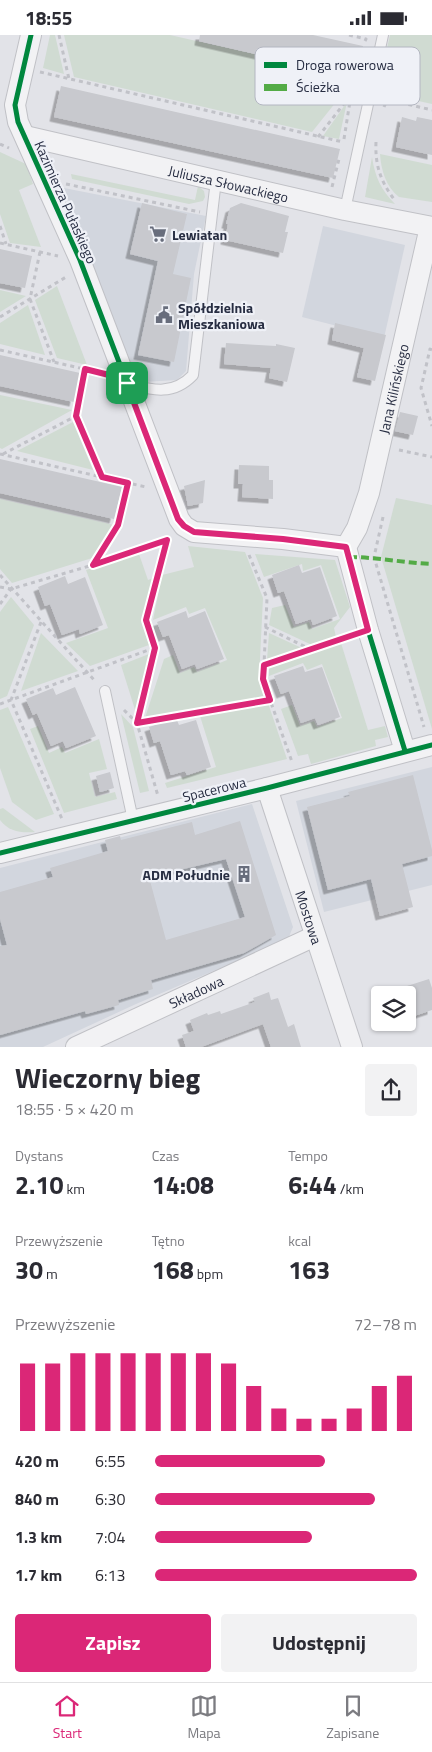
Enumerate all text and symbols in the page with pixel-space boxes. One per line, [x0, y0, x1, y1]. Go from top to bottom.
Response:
text: 18:55 [25, 3, 72, 32]
legend [255, 47, 420, 105]
text: Droga rowerowa [296, 54, 394, 75]
text: Ścieżka [296, 76, 340, 97]
street label: Kazimierza Pułaskiego [29, 137, 103, 267]
street label: Juliusza Słowackiego [166, 159, 291, 207]
supermarket icon: Lewiatan [148, 224, 168, 244]
place label: Lewiatan [172, 224, 227, 245]
place label: Spółdzielnia Mieszkaniowa [178, 297, 265, 334]
public building icon: Spółdzielnia Mieszkaniowa [154, 305, 174, 325]
street label: Jana Kilińskiego [372, 342, 413, 436]
pin [106, 362, 148, 404]
icon: arrive [113, 369, 141, 397]
street label: Spacerowa [180, 771, 248, 807]
place label: ADM Południe [143, 864, 230, 885]
building icon: ADM Południe [234, 864, 254, 884]
street label: Mostowa [291, 888, 328, 947]
street label: Składowa [165, 970, 226, 1013]
map controls [371, 986, 416, 1031]
button: layers [371, 986, 416, 1031]
text: Wieczorny bieg [15, 1056, 200, 1099]
button: share [365, 1064, 417, 1116]
text: 18:55 · 5 × 420 m [15, 1097, 134, 1121]
text: Dystans [15, 1145, 63, 1166]
text: Czas [152, 1145, 179, 1166]
text: Tempo [288, 1145, 328, 1166]
text: 2.10 [15, 1166, 63, 1204]
text: 14:08 [152, 1166, 214, 1204]
text: 6:44 [288, 1166, 337, 1204]
text: km [63, 1178, 85, 1199]
text: /km [337, 1178, 364, 1199]
text: Przewyższenie [15, 1230, 103, 1251]
text: Tętno [152, 1230, 185, 1251]
text: kcal [288, 1230, 311, 1251]
text: 30 [15, 1251, 43, 1289]
text: 168 [152, 1251, 194, 1289]
text: 163 [288, 1251, 330, 1289]
text: m [43, 1263, 58, 1284]
text: bpm [194, 1263, 223, 1284]
text: Przewyższenie [15, 1312, 115, 1336]
text: 72–78 m [354, 1312, 417, 1336]
text: 420 m [15, 1449, 59, 1473]
text: 6:55 [95, 1449, 125, 1473]
text: 840 m [15, 1487, 59, 1511]
text: 6:30 [95, 1487, 125, 1511]
text: 1.3 km [15, 1525, 62, 1549]
text: 7:04 [95, 1525, 125, 1549]
text: 1.7 km [15, 1563, 62, 1587]
text: 6:13 [95, 1563, 125, 1587]
button: Zapisz [15, 1614, 211, 1672]
button: Udostępnij [221, 1614, 417, 1672]
tab: Start [53, 1692, 82, 1743]
tab: Mapa [187, 1692, 221, 1743]
tab: Zapisane [326, 1692, 379, 1743]

